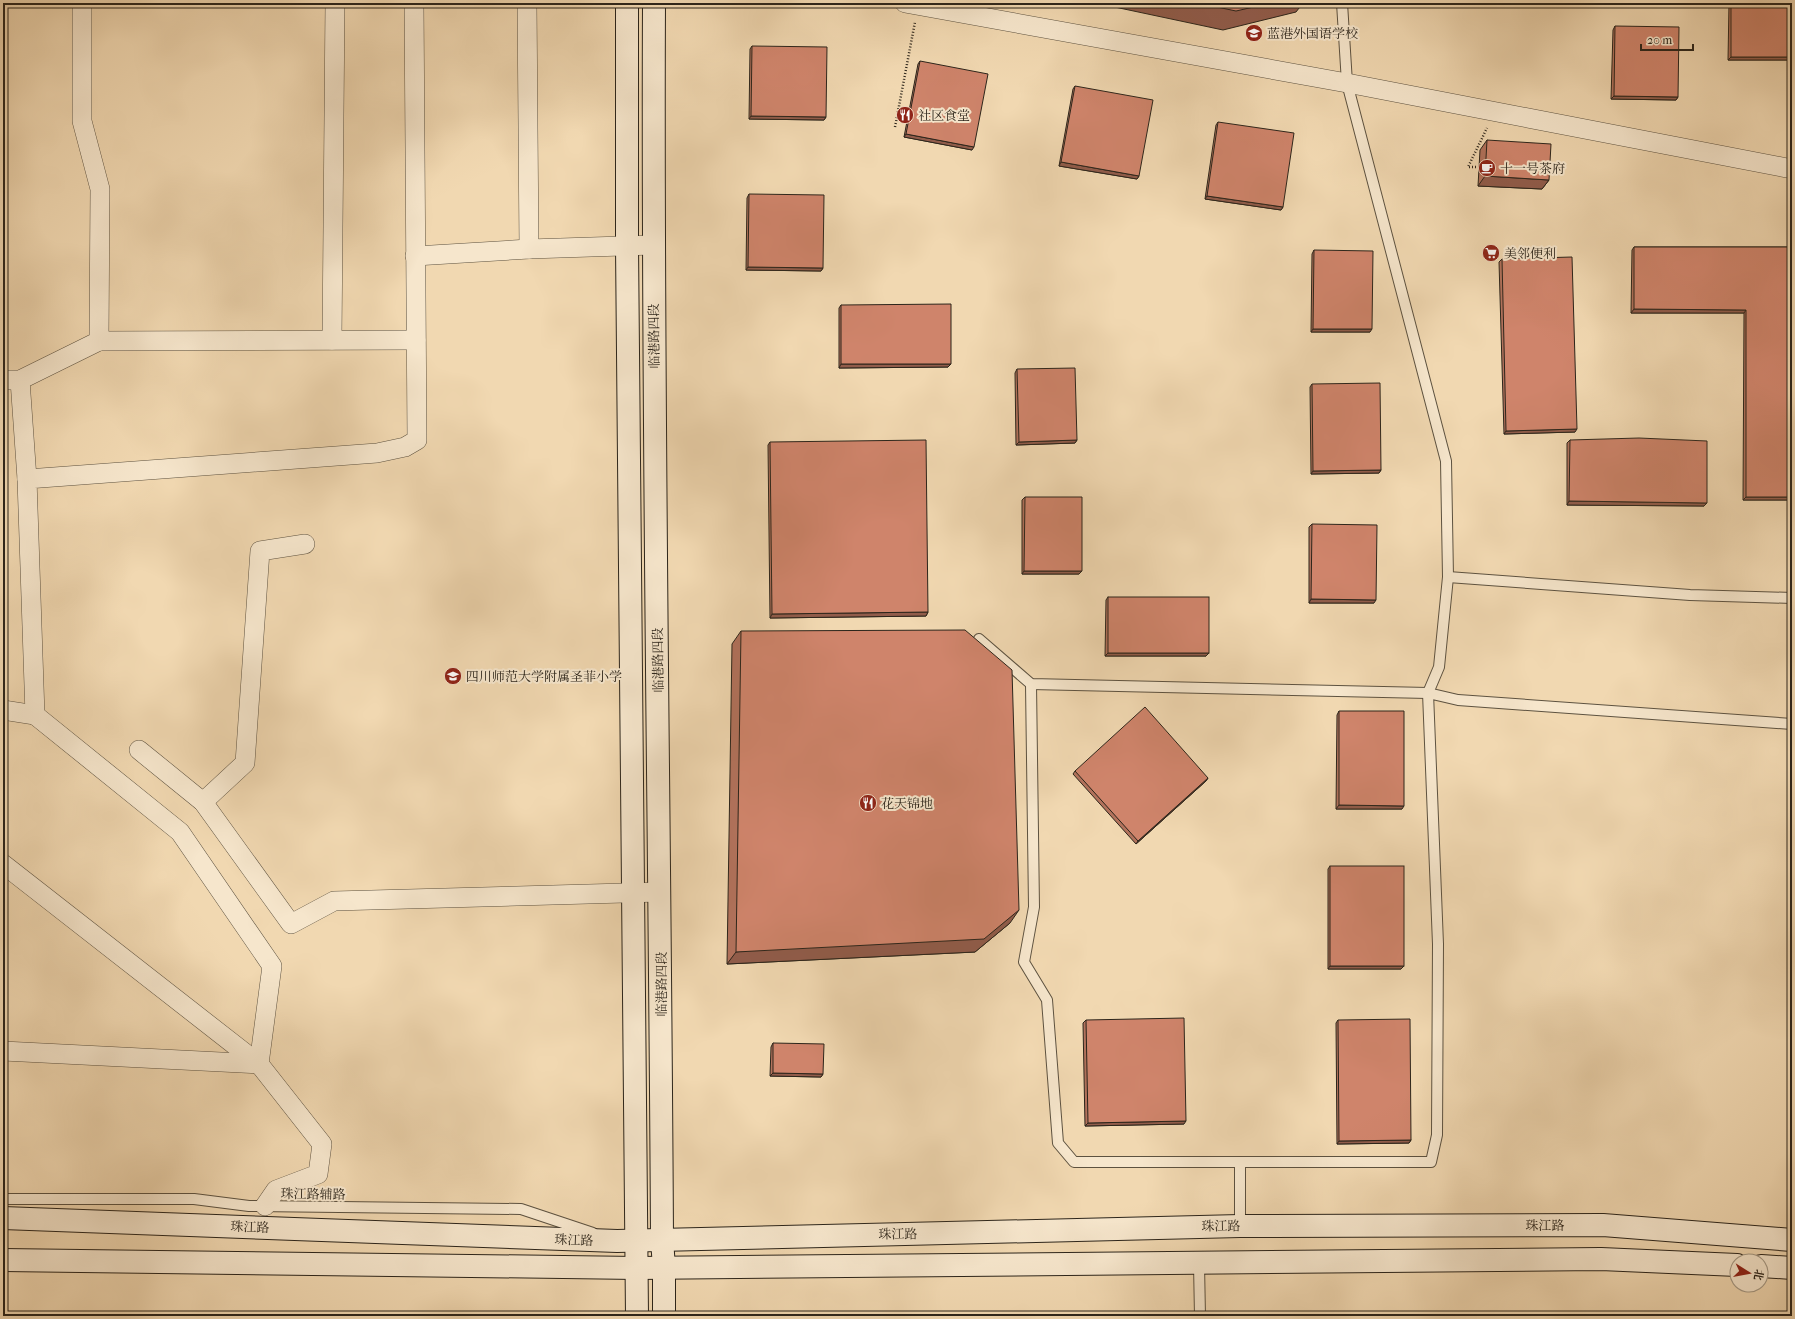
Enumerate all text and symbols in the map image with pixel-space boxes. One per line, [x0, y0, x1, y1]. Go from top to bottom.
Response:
school or university icon: 蓝港外国语学校 [1244, 23, 1264, 43]
place label: 蓝港外国语学校 [1267, 26, 1358, 41]
scale bar [1641, 26, 1693, 52]
text: 20 m [1647, 33, 1672, 47]
restaurant icon: 社区食堂 [895, 105, 915, 125]
place label: 社区食堂 [918, 108, 970, 123]
cafe icon: 十一号茶府 [1477, 158, 1497, 178]
place label: 十一号茶府 [1500, 161, 1565, 176]
supermarket icon: 美邻便利 [1481, 243, 1501, 263]
place label: 美邻便利 [1504, 246, 1556, 261]
street label: 临港路四段 [646, 303, 662, 369]
street label: 临港路四段 [650, 627, 666, 693]
school or university icon: 四川师范大学附属圣菲小学 [443, 666, 463, 686]
place label: 四川师范大学附属圣菲小学 [466, 669, 622, 684]
restaurant icon: 花天锦地 [858, 793, 878, 813]
place label: 花天锦地 [881, 796, 933, 811]
street label: 临港路四段 [654, 951, 669, 1017]
street label: 珠江路辅路 [280, 1186, 346, 1202]
street label: 珠江路 [1201, 1218, 1241, 1234]
street label: 珠江路 [1525, 1218, 1565, 1233]
street label: 珠江路 [230, 1219, 270, 1235]
street label: 珠江路 [878, 1226, 918, 1242]
street label: 珠江路 [554, 1232, 594, 1248]
north arrow [1729, 1253, 1769, 1293]
text: 北 [1751, 1268, 1766, 1281]

